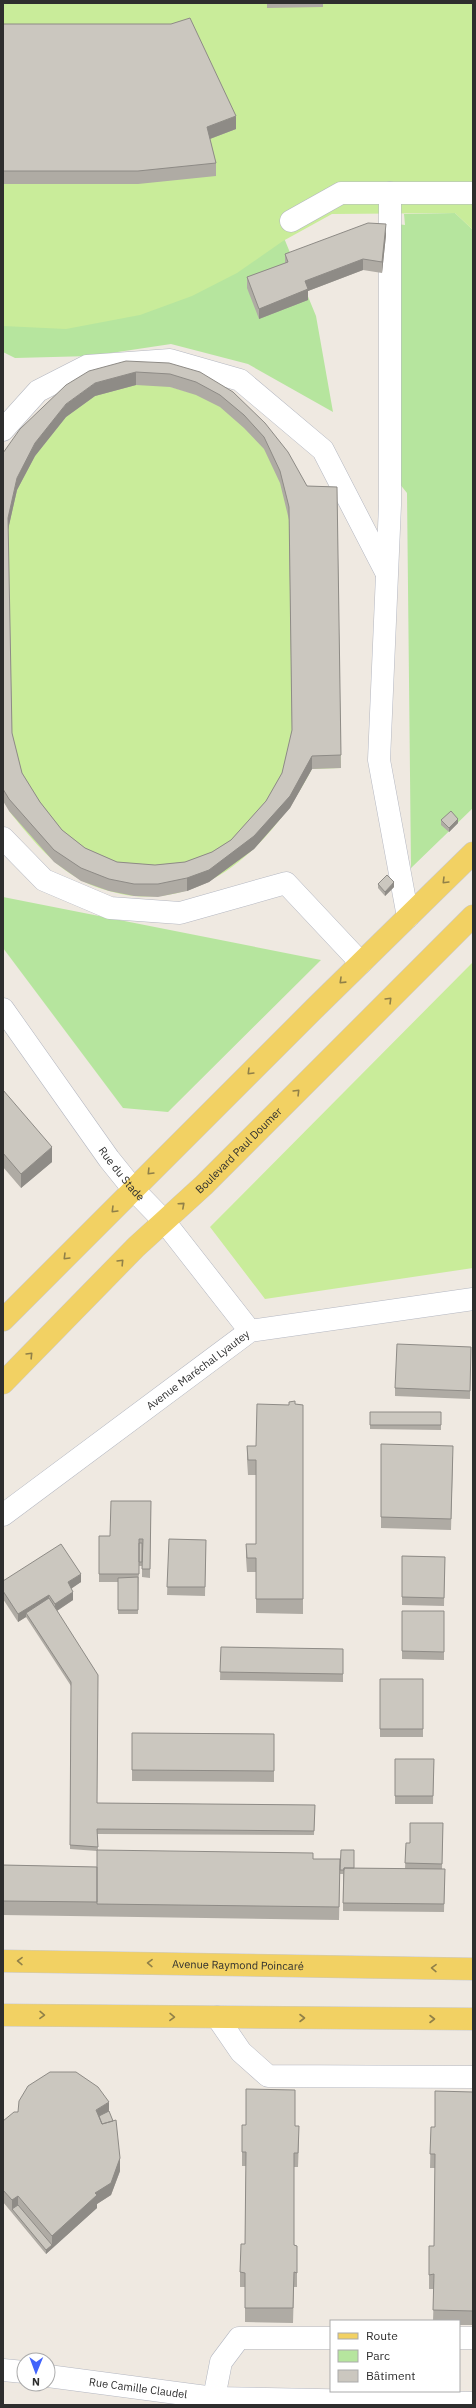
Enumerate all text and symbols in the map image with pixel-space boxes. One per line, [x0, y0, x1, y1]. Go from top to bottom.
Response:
one-way arrow [442, 876, 450, 884]
one-way arrow [339, 976, 347, 984]
one-way arrow [384, 997, 392, 1005]
one-way arrow [247, 1067, 255, 1075]
one-way arrow [292, 1089, 300, 1097]
street label: Boulevard Paul Doumer [192, 1104, 285, 1197]
street label: Rue du Stade [95, 1144, 148, 1204]
one-way arrow [148, 1168, 155, 1175]
one-way arrow [177, 1202, 185, 1210]
one-way arrow [111, 1205, 119, 1213]
one-way arrow [63, 1252, 71, 1260]
one-way arrow [116, 1259, 124, 1267]
street label: Avenue Maréchal Lyautey [143, 1326, 253, 1413]
one-way arrow [25, 1352, 33, 1360]
one-way arrow [17, 1957, 23, 1965]
street label: Avenue Raymond Poincaré [172, 1957, 304, 1973]
one-way arrow [147, 1959, 153, 1967]
one-way arrow [431, 1964, 437, 1973]
one-way arrow [39, 2011, 45, 2019]
one-way arrow [169, 2013, 175, 2021]
one-way arrow [299, 2014, 305, 2022]
one-way arrow [429, 2015, 435, 2023]
legend [330, 2320, 460, 2392]
text: Route [366, 2328, 398, 2343]
text: Parc [366, 2348, 390, 2363]
north arrow [16, 2352, 56, 2392]
text: Bâtiment [366, 2368, 416, 2383]
text: N [32, 2375, 40, 2389]
street label: Rue Camille Claudel [88, 2375, 188, 2401]

